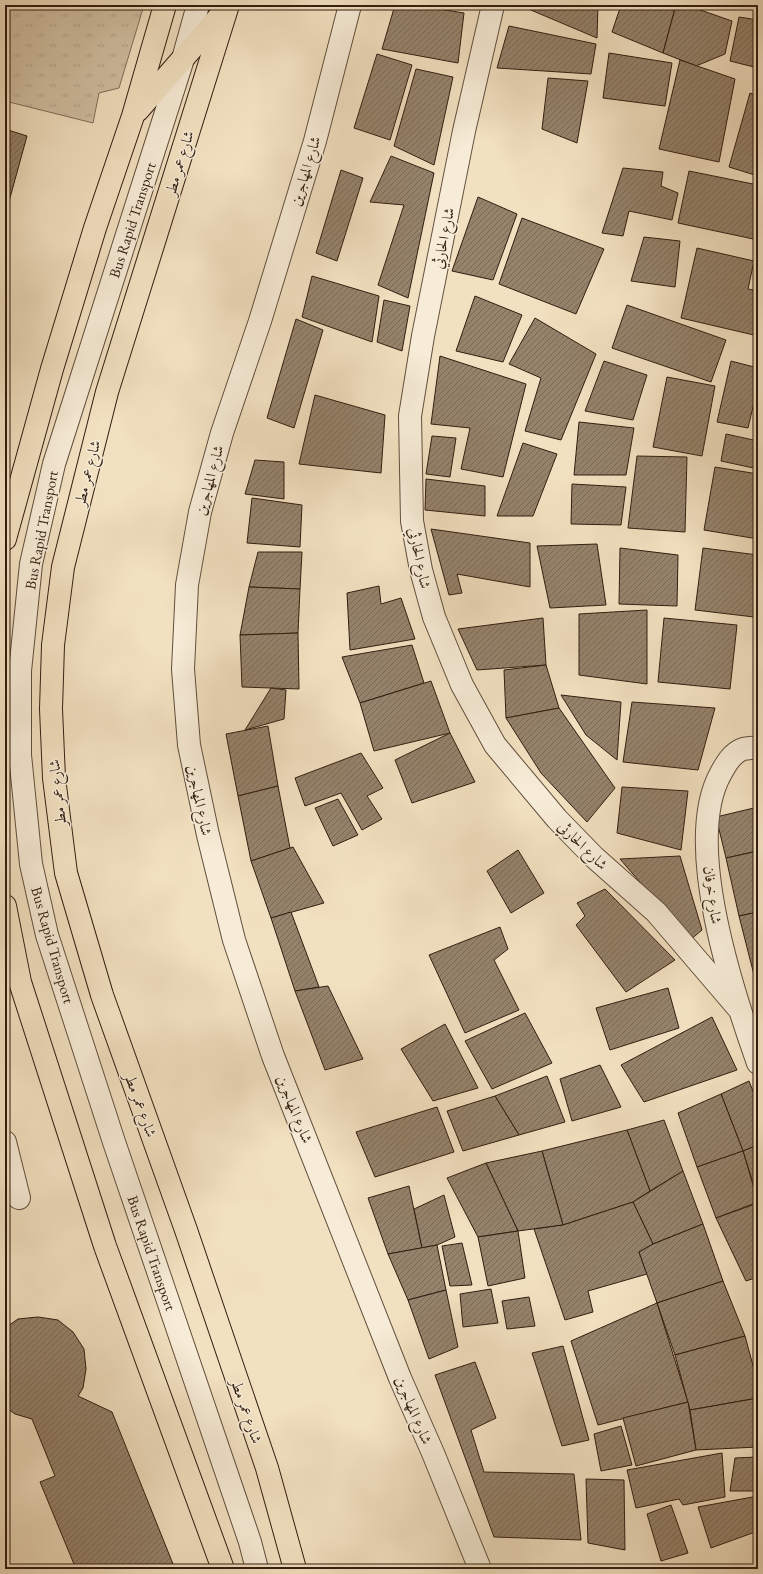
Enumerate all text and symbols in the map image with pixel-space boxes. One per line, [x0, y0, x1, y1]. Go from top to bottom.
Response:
street label: شارع عمر مطر [160, 128, 202, 201]
street label: شارع المهاجرين [285, 134, 328, 209]
street label: Bus Rapid Transport [104, 159, 160, 280]
street label: شارع الحارثي [428, 206, 462, 271]
street label: شارع عمر مطر [69, 438, 108, 511]
street label: شارع المهاجرين [191, 443, 231, 518]
street label: Bus Rapid Transport [20, 469, 62, 591]
street label: شارع الحارثي [400, 526, 436, 591]
street label: شارع عمر مطر [44, 758, 74, 829]
street label: شارع المهاجرين [179, 763, 217, 838]
street label: شارع الحارثي [551, 817, 612, 876]
street label: شارع خرفان [696, 865, 726, 926]
street label: Bus Rapid Transport [27, 884, 79, 1006]
street label: شارع عمر مطر [116, 1068, 161, 1141]
street label: شارع المهاجرين [269, 1072, 317, 1147]
street label: Bus Rapid Transport [123, 1193, 181, 1313]
street label: شارع المهاجرين [388, 1373, 437, 1448]
street label: شارع عمر مطر [223, 1374, 267, 1447]

